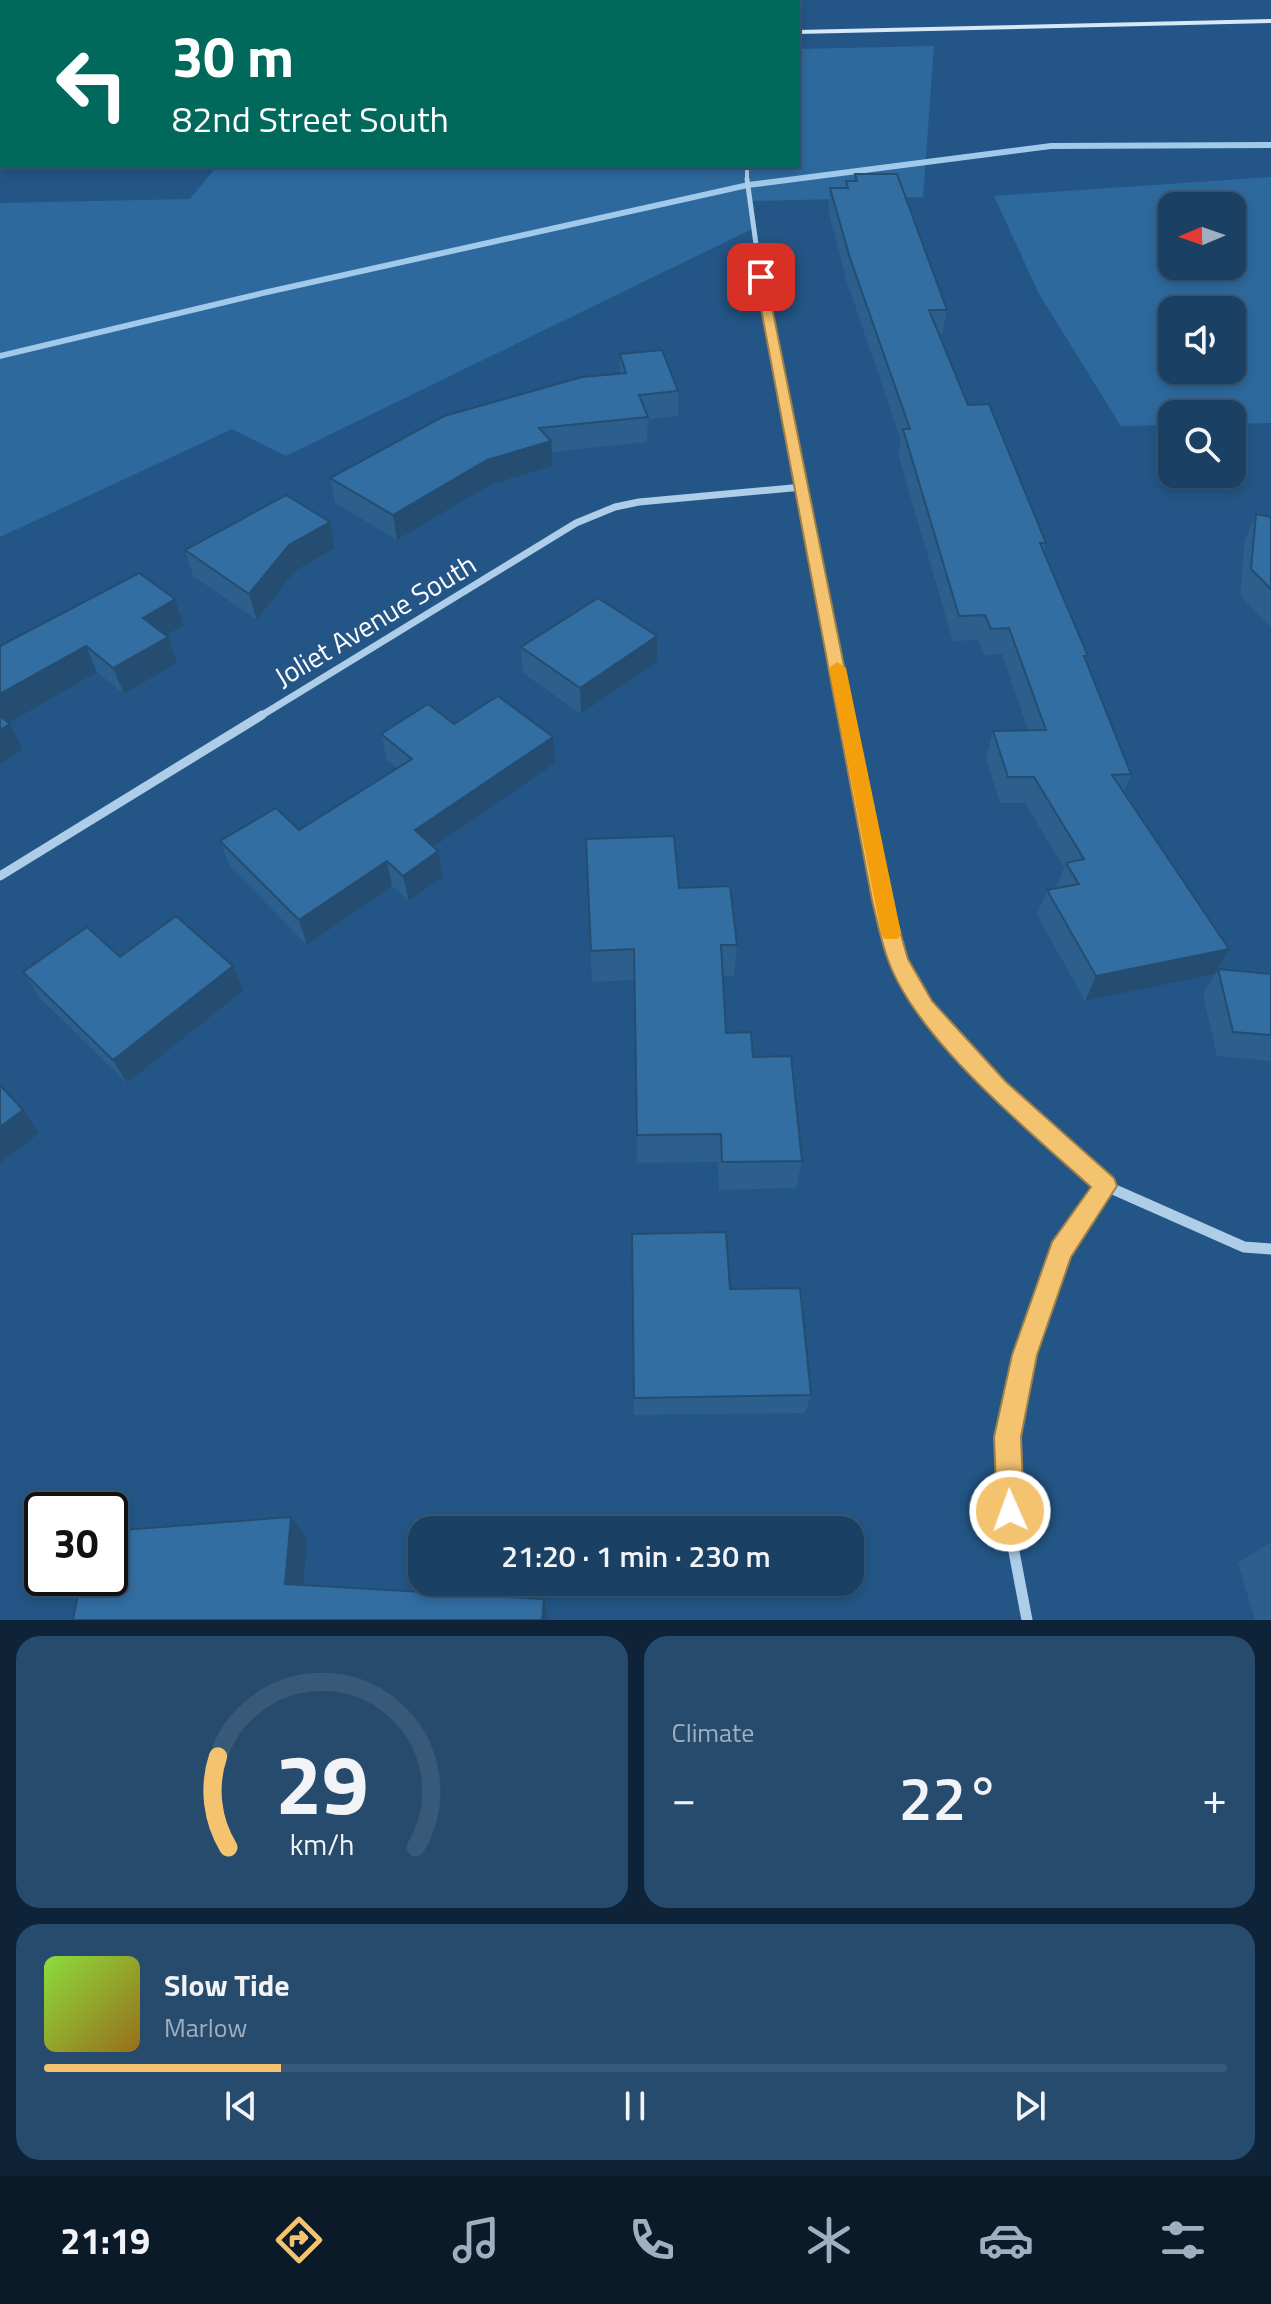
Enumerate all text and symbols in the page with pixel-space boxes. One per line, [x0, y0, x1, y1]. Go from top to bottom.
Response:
text: 30 m [172, 14, 294, 99]
icon: left [40, 32, 144, 136]
text: 82nd Street South [172, 91, 449, 146]
north arrow [1158, 192, 1246, 280]
map controls [1158, 192, 1246, 488]
pin [727, 243, 795, 311]
icon: arrive [739, 255, 783, 299]
button: sound [1158, 296, 1246, 384]
button: search [1158, 400, 1246, 488]
street label: Joliet Avenue South [266, 543, 484, 697]
position arrow [968, 1469, 1052, 1553]
speed limit sign: 30 [24, 1492, 128, 1596]
text: 21:20 · 1 min · 230 m [501, 1533, 771, 1579]
text: Climate [672, 1713, 754, 1752]
text: 29 [275, 1720, 368, 1846]
text: 22° [899, 1752, 1000, 1843]
text: − [672, 1764, 696, 1831]
text: + [1202, 1764, 1227, 1831]
text: km/h [289, 1823, 354, 1866]
text: Slow Tide [164, 1962, 289, 2008]
text: Marlow [164, 2008, 247, 2047]
icon: previous [219, 2084, 263, 2128]
icon: pause [613, 2084, 657, 2128]
icon: next [1008, 2084, 1052, 2128]
icon: directions [271, 2212, 327, 2268]
icon: music [448, 2212, 504, 2268]
icon: phone [624, 2212, 680, 2268]
icon: climate [801, 2212, 857, 2268]
icon: car [978, 2212, 1034, 2268]
icon: filters [1155, 2212, 1211, 2268]
text: 21:19 [60, 2213, 150, 2268]

